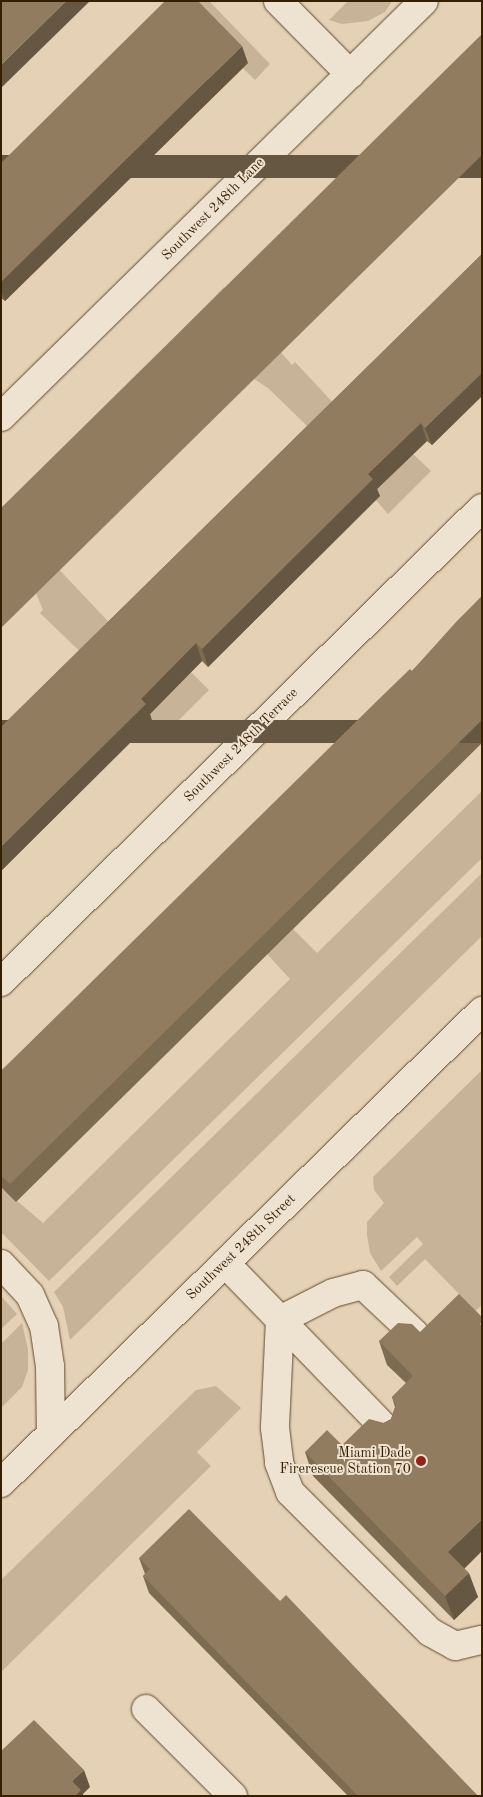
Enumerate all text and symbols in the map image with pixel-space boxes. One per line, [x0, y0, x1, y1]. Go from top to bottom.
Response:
street label: Southwest 248th Lane [158, 154, 268, 264]
street label: Southwest 248th Terrace [180, 684, 302, 806]
street label: Southwest 248th Street [183, 1191, 299, 1303]
place label: Miami Dade Firerescue Station 70 [280, 1445, 411, 1478]
marker: Miami Dade Firerescue Station 70 [415, 1455, 427, 1467]

